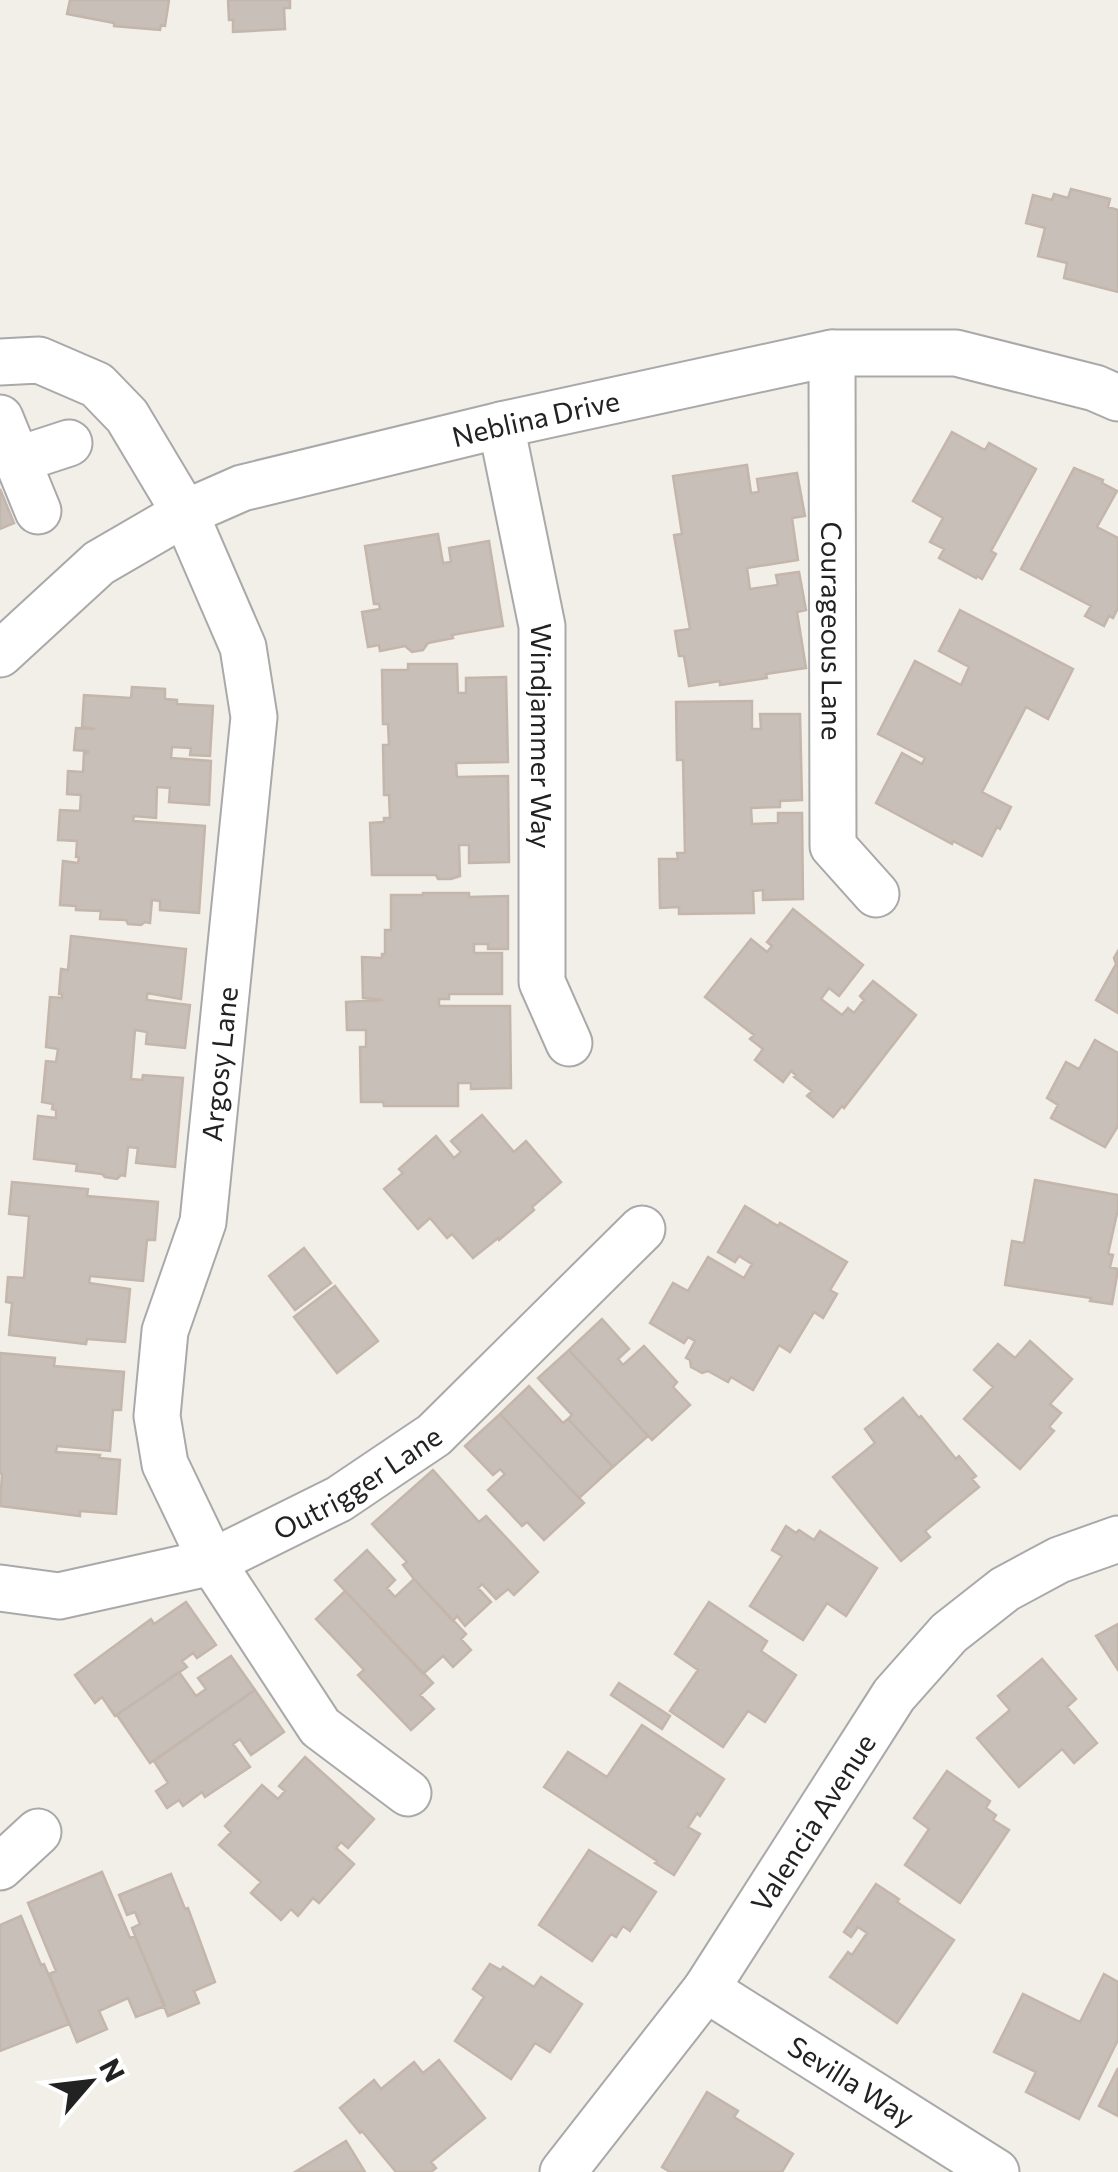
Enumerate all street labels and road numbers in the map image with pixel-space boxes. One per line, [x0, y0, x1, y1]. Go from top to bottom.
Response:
street label: Neblina Drive [448, 383, 622, 453]
street label: Courageous Lane [815, 522, 850, 740]
street label: Windjammer Way [525, 623, 559, 849]
street label: Argosy Lane [194, 985, 244, 1143]
street label: Outrigger Lane [267, 1418, 448, 1546]
street label: Valencia Avenue [743, 1727, 882, 1918]
street label: Sevilla Way [782, 2028, 921, 2133]

